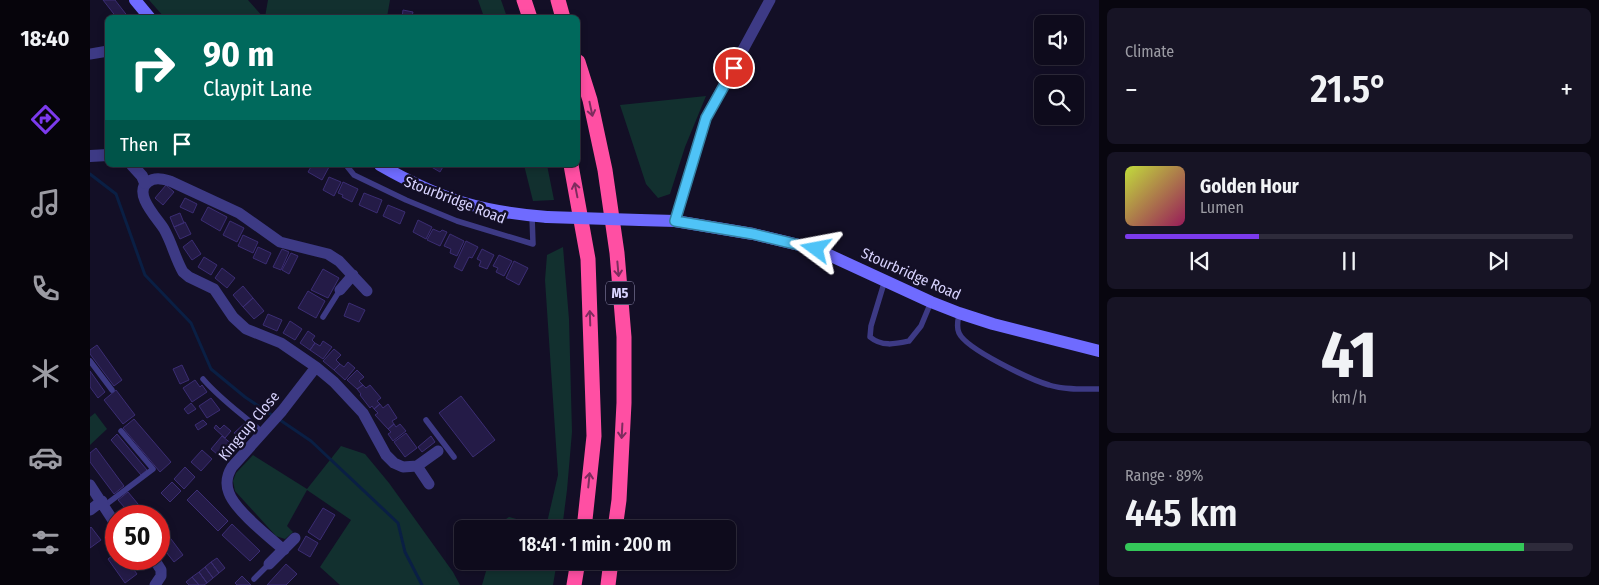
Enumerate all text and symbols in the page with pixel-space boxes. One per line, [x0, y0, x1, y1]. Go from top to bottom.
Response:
map controls [1034, 15, 1084, 125]
button: sound [1034, 15, 1084, 65]
text: 18:40 [20, 25, 70, 52]
text: 90 m [203, 33, 274, 75]
icon: right [120, 35, 185, 100]
text: Climate [1125, 42, 1174, 61]
pin [713, 47, 755, 89]
icon: arrive [720, 54, 748, 82]
text: 21.5° [1310, 66, 1388, 112]
text: − [1125, 73, 1138, 106]
text: + [1560, 73, 1573, 106]
text: Claypit Lane [203, 75, 312, 102]
button: search [1034, 75, 1084, 125]
one-way arrow [587, 100, 596, 116]
icon: directions [28, 102, 63, 137]
icon: arrive [168, 130, 196, 158]
text: Then [120, 133, 158, 156]
street label: Stourbridge Road [402, 172, 508, 228]
text: Golden Hour [1200, 175, 1299, 198]
one-way arrow [571, 183, 580, 199]
icon: music [28, 186, 63, 221]
text: Lumen [1200, 198, 1244, 217]
position arrow [789, 222, 841, 274]
street label: Stourbridge Road [858, 244, 964, 304]
icon: previous [1186, 247, 1214, 275]
icon: pause [1335, 247, 1363, 275]
icon: next [1484, 247, 1512, 275]
one-way arrow [613, 261, 623, 277]
icon: phone [28, 271, 63, 306]
road number: M5 [606, 282, 634, 304]
one-way arrow [585, 310, 595, 326]
text: 41 [1321, 316, 1377, 394]
icon: climate [28, 356, 63, 391]
street label: Kingcup Close [215, 388, 283, 464]
text: km/h [1331, 388, 1367, 407]
one-way arrow [618, 423, 627, 439]
icon: car [28, 440, 63, 475]
text: Range · 89% [1125, 466, 1203, 485]
one-way arrow [584, 473, 594, 489]
text: 445 km [1125, 490, 1238, 536]
speed limit sign: 50 [105, 505, 170, 570]
icon: filters [28, 525, 63, 560]
text: 18:41 · 1 min · 200 m [519, 533, 671, 556]

